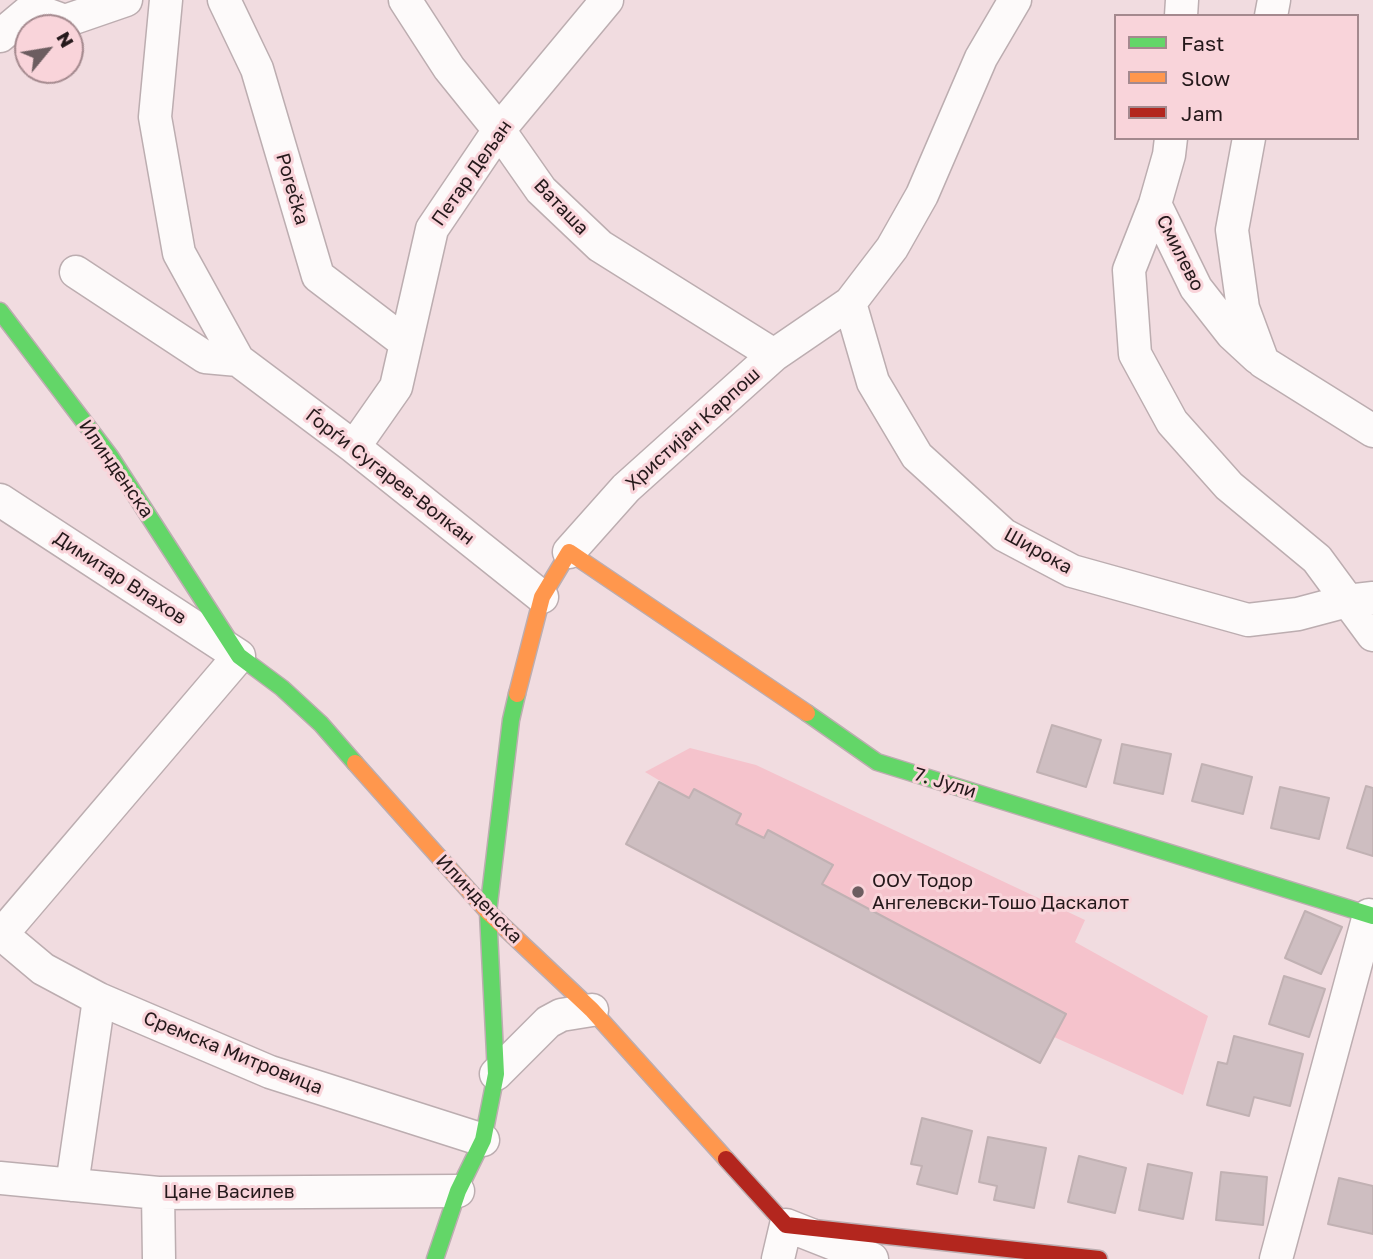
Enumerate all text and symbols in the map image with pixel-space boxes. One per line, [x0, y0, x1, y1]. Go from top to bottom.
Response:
north arrow [14, 14, 84, 84]
legend [1114, 14, 1359, 140]
text: N [52, 27, 79, 51]
text: Fast [1181, 30, 1224, 56]
text: Slow [1181, 65, 1230, 91]
text: Jam [1181, 100, 1223, 126]
street label: Петар Дељан [427, 116, 517, 230]
street label: Porečka [271, 151, 313, 227]
street label: Ваташа [529, 174, 593, 240]
street label: Смилево [1151, 211, 1209, 295]
street label: Христијан Карпош [621, 363, 765, 495]
street label: Ѓорѓи Сугарев-Волкан [301, 404, 479, 550]
street label: Илинденска [74, 415, 158, 523]
street label: Широка [1000, 523, 1076, 579]
street label: Димитар Влахов [49, 527, 191, 629]
street label: 7. Јули [911, 763, 979, 803]
street label: Илинденска [431, 850, 527, 948]
place label: ООУ Тодор Ангелевски-Тошо Даскалот [872, 870, 1129, 914]
marker: ООУ Тодор Ангелевски-Тошо Даскалот [850, 884, 866, 900]
street label: Сремска Митровица [140, 1007, 326, 1099]
street label: Цане Василев [164, 1181, 294, 1203]

